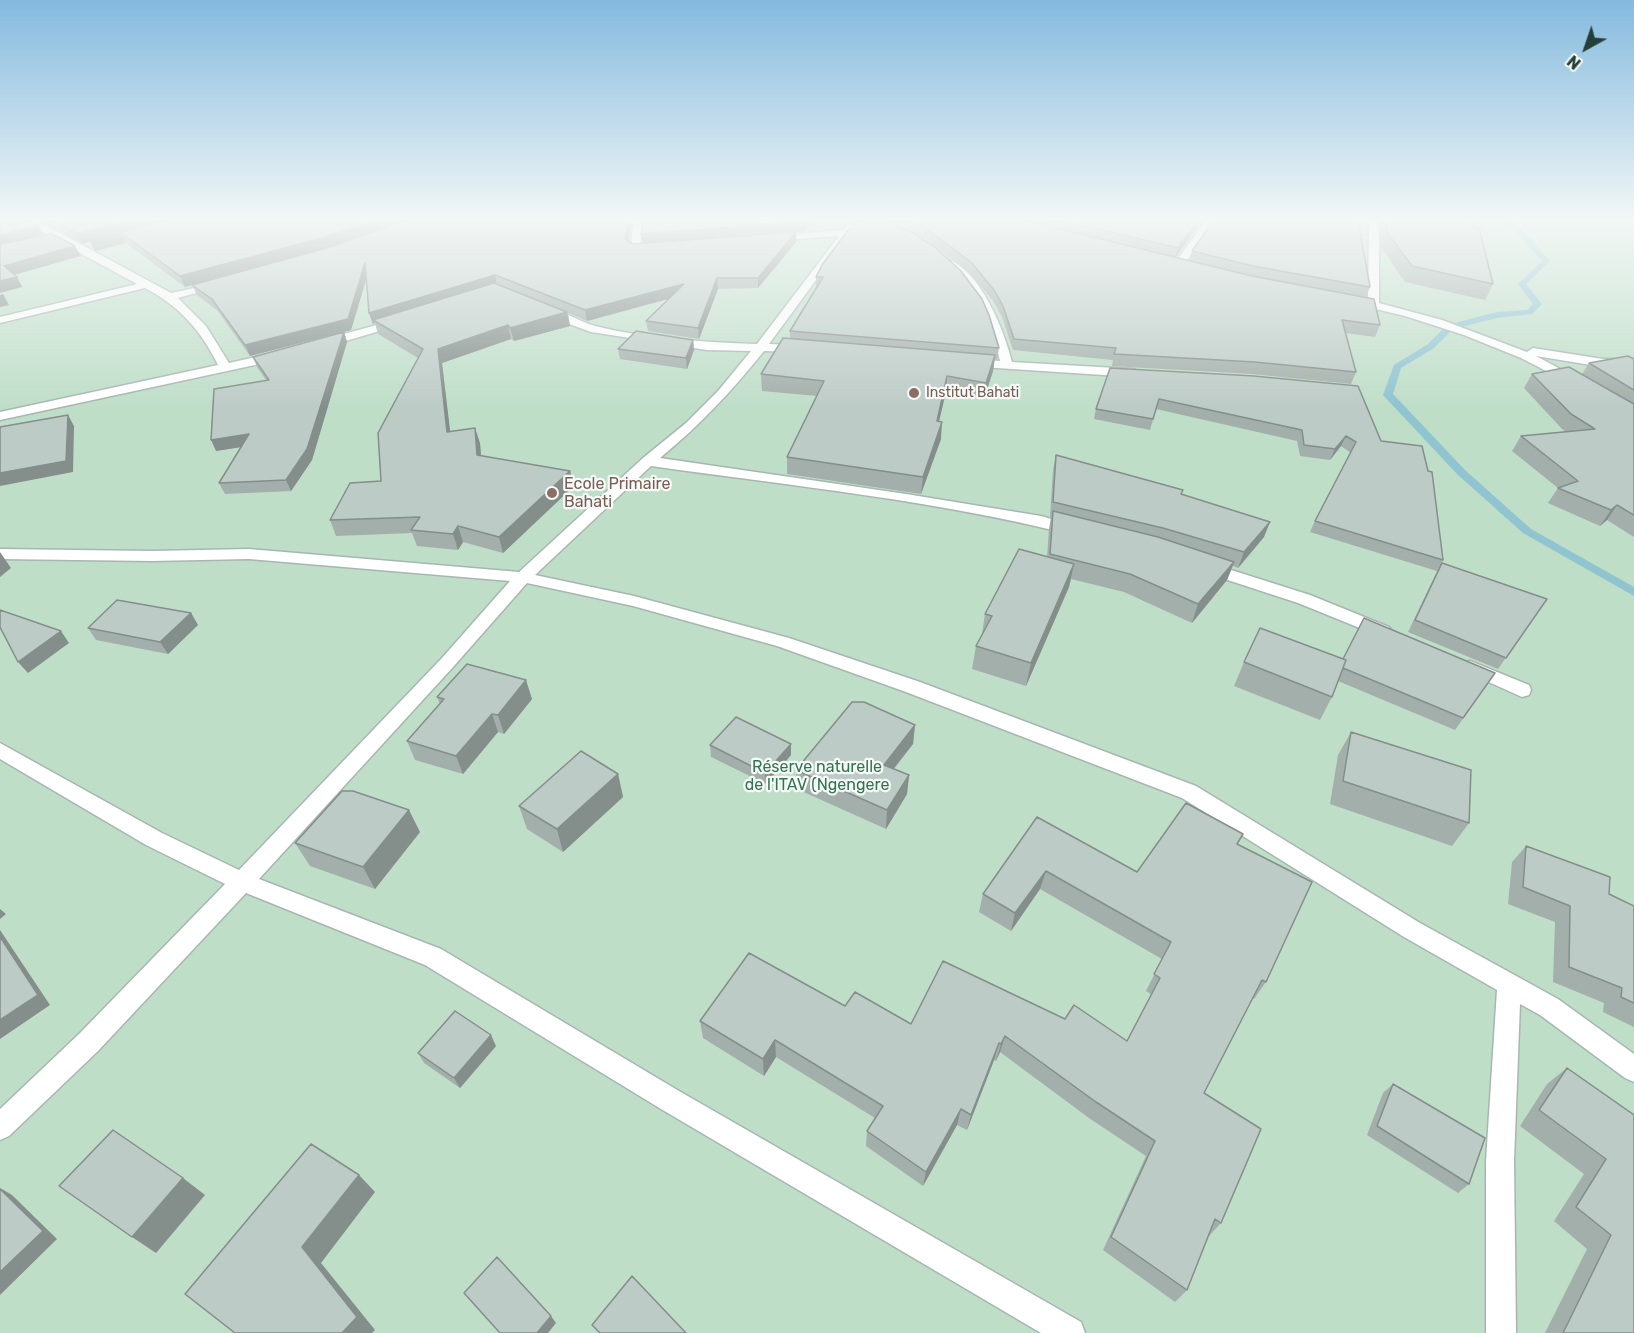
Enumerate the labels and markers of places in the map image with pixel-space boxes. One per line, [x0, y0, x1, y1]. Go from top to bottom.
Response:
place label: Institut Bahati [926, 385, 1019, 401]
marker: Institut Bahati [907, 386, 921, 400]
place label: Ecole Primaire Bahati [564, 474, 670, 512]
marker: Ecole Primaire Bahati [545, 486, 559, 500]

